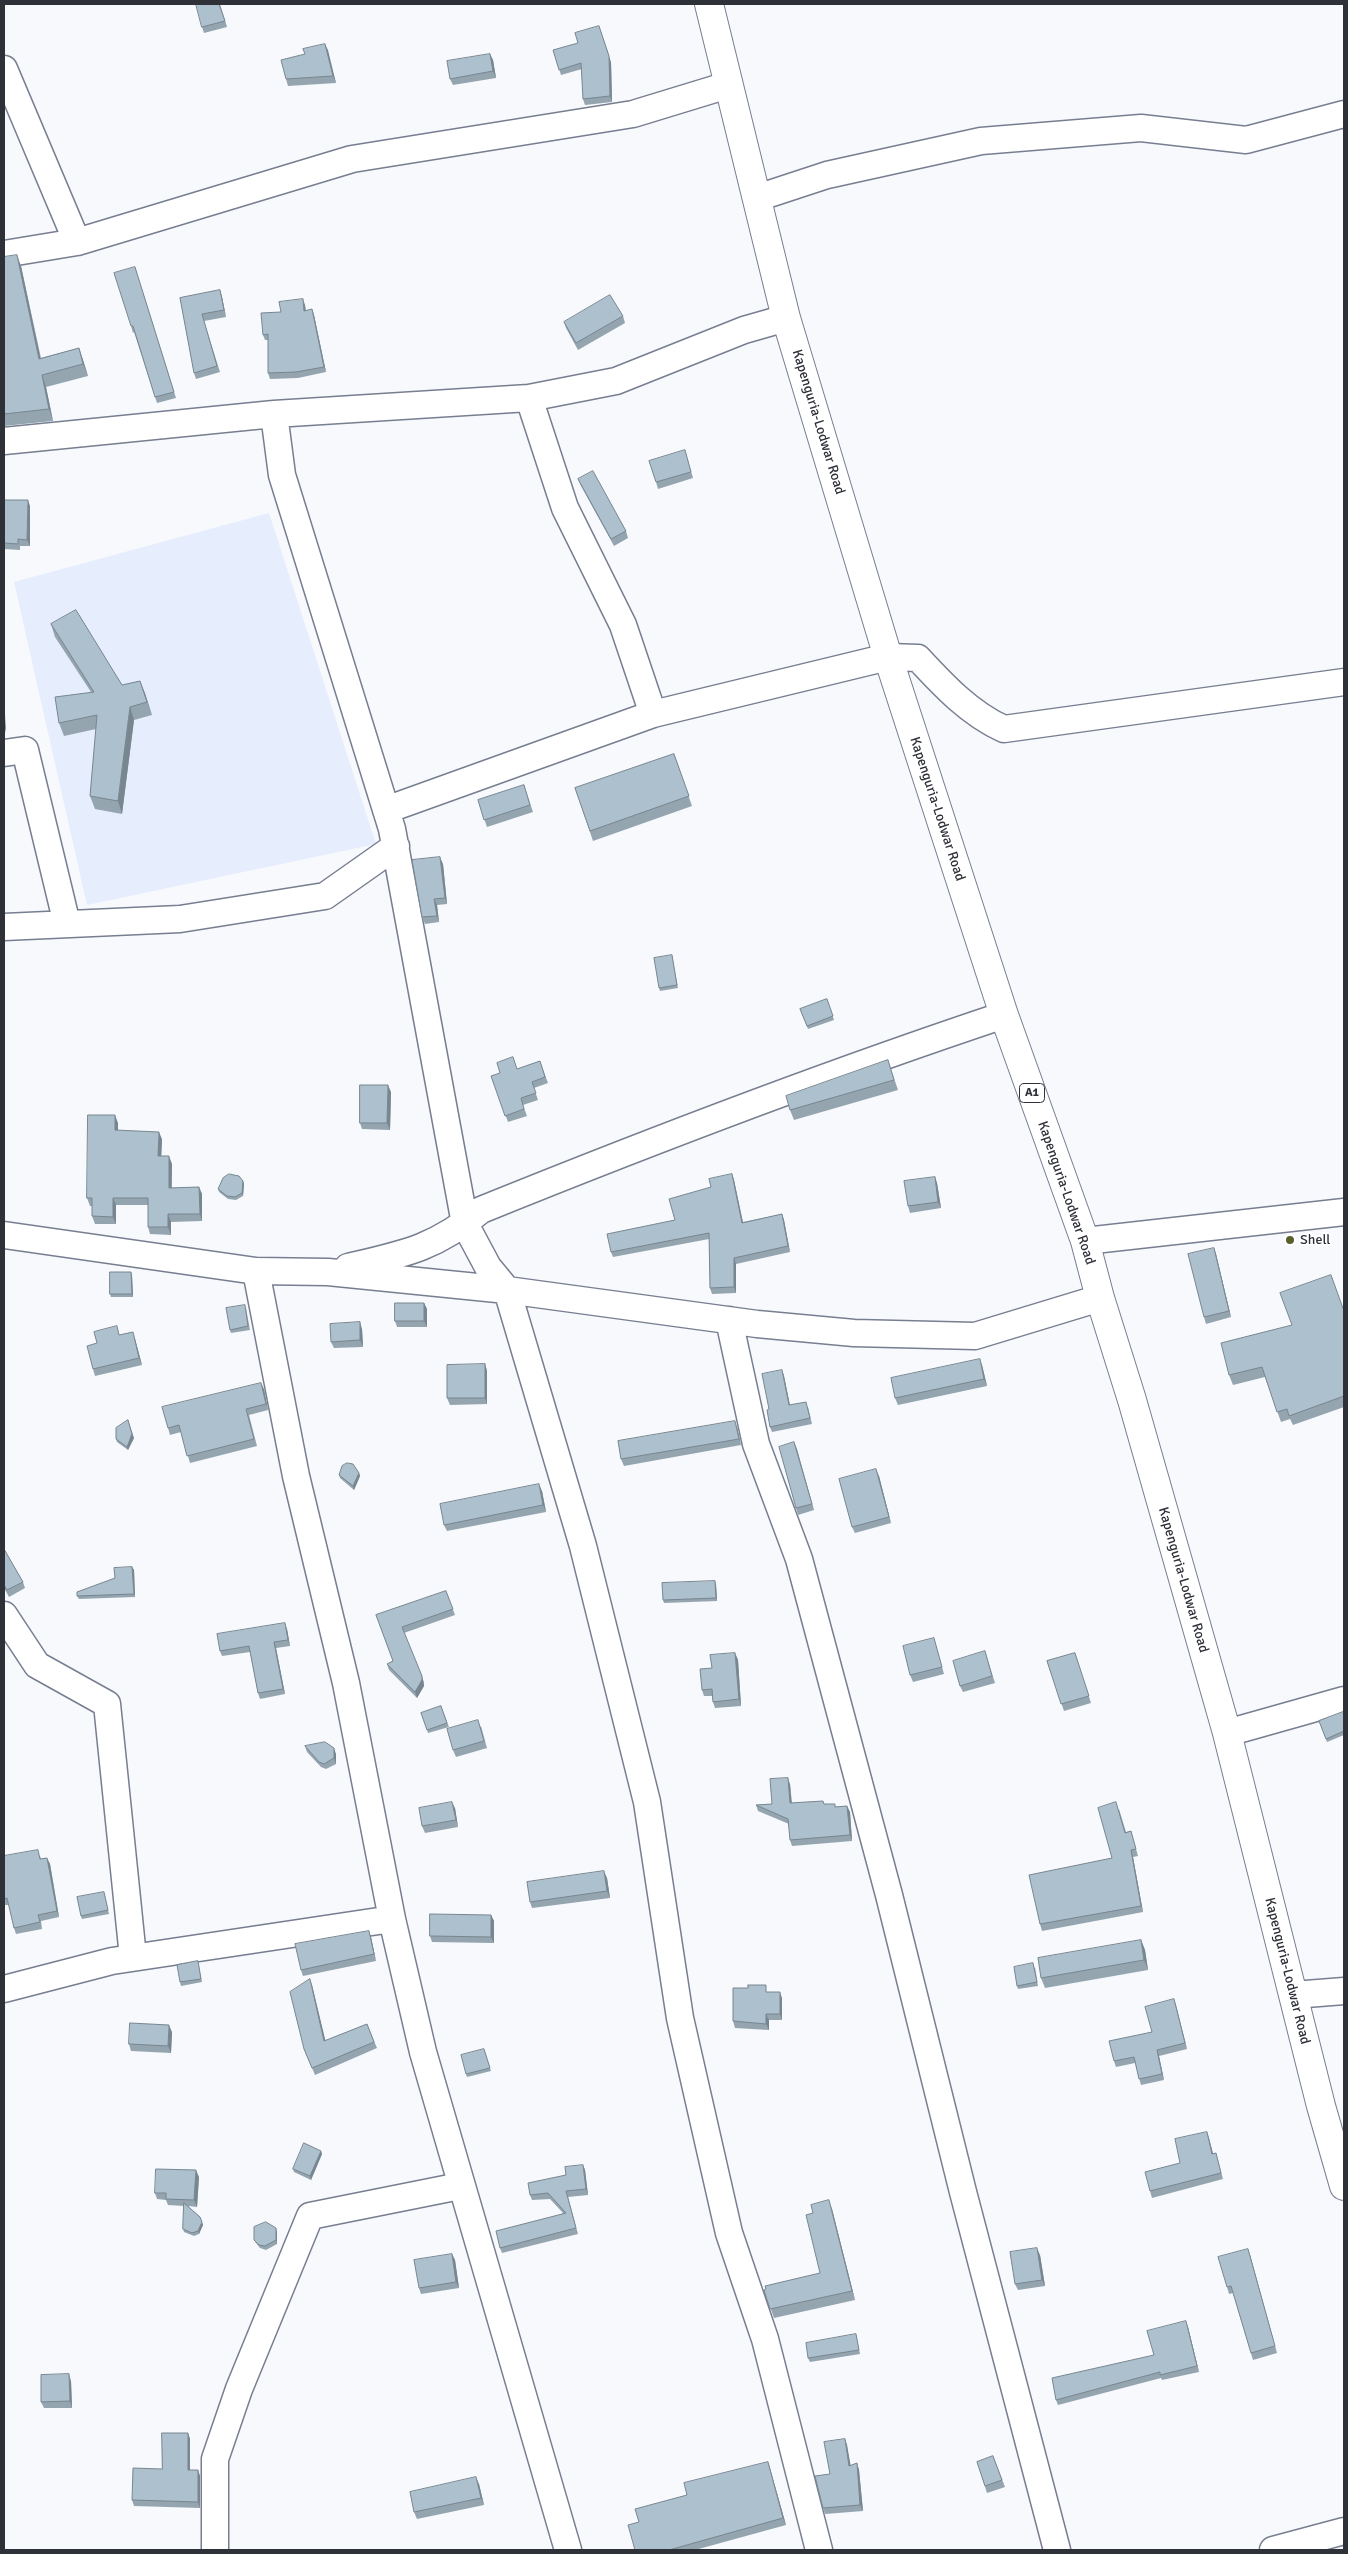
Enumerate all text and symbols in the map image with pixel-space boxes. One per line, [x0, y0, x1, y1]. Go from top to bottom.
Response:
street label: Kapenguria-Lodwar Road [788, 348, 848, 496]
street label: Kapenguria-Lodwar Road [906, 735, 968, 883]
road number: A1 [1020, 1084, 1044, 1102]
street label: Kapenguria-Lodwar Road [1034, 1119, 1098, 1267]
place label: Shell [1300, 1232, 1330, 1248]
marker: Shell [1284, 1234, 1296, 1246]
street label: Kapenguria-Lodwar Road [1154, 1505, 1212, 1655]
street label: Kapenguria-Lodwar Road [1261, 1896, 1313, 2046]

